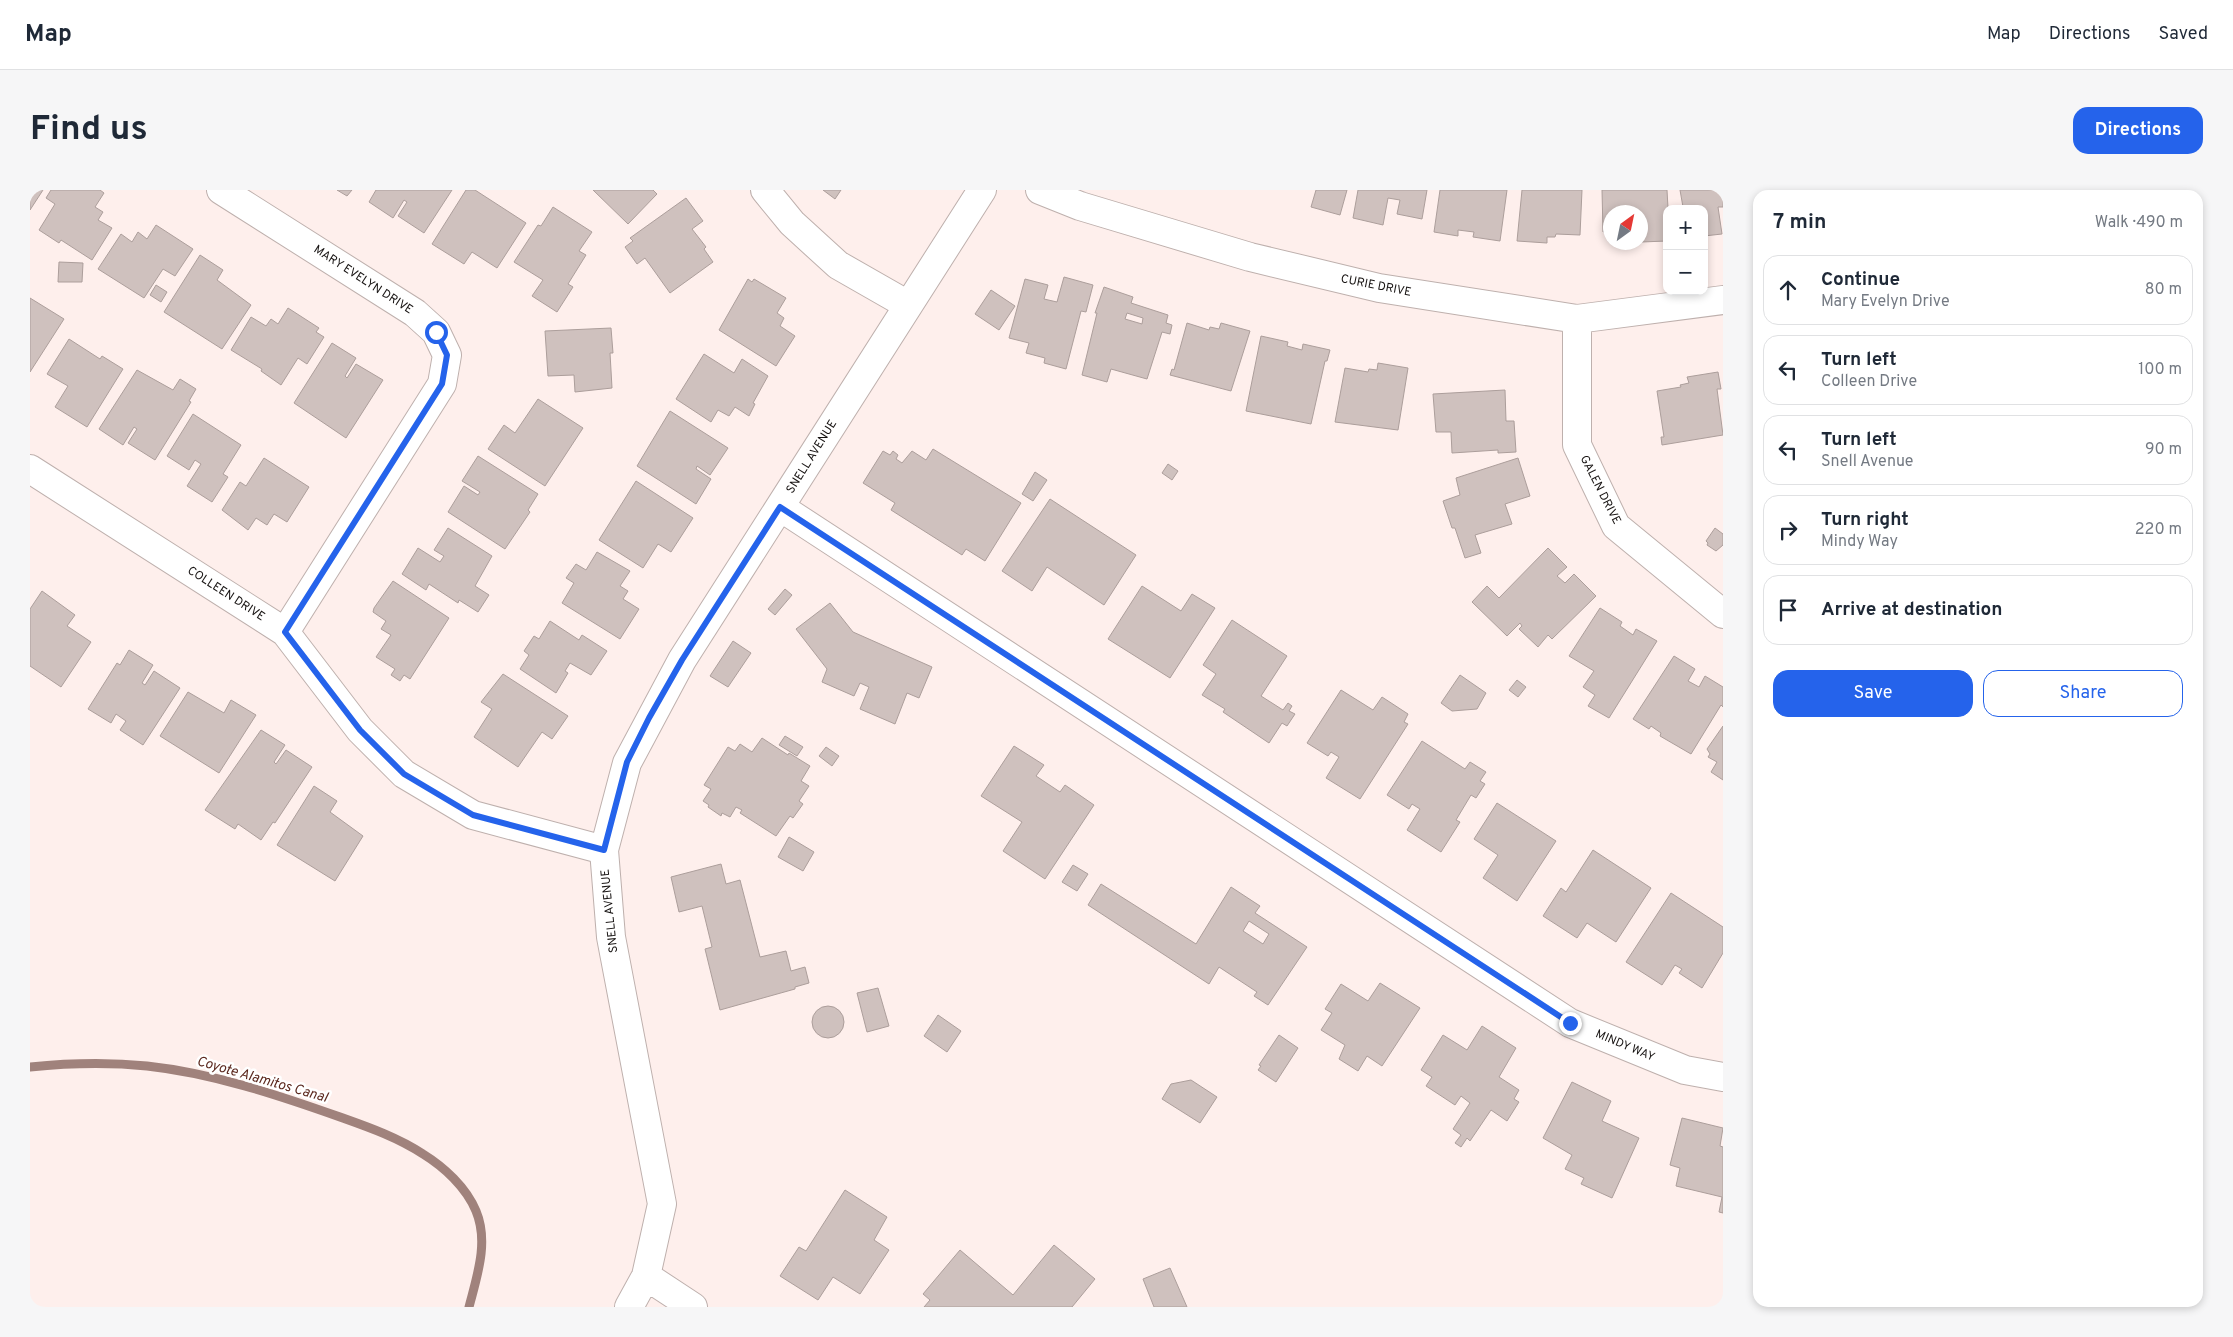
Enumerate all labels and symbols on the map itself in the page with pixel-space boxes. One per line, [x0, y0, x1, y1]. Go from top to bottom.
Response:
north arrow [1603, 205, 1648, 250]
street label: MARY EVELYN DRIVE [310, 242, 416, 318]
street label: CURIE DRIVE [1339, 271, 1413, 301]
route start [425, 321, 448, 344]
street label: SNELL AVENUE [783, 417, 841, 497]
street label: GALEN DRIVE [1576, 453, 1624, 527]
street label: COLLEEN DRIVE [184, 563, 268, 625]
street label: SNELL AVENUE [598, 868, 622, 954]
route end [1559, 1012, 1582, 1035]
street label: MINDY WAY [1593, 1026, 1657, 1066]
water label: Coyote Alamitos Canal [195, 1053, 331, 1107]

